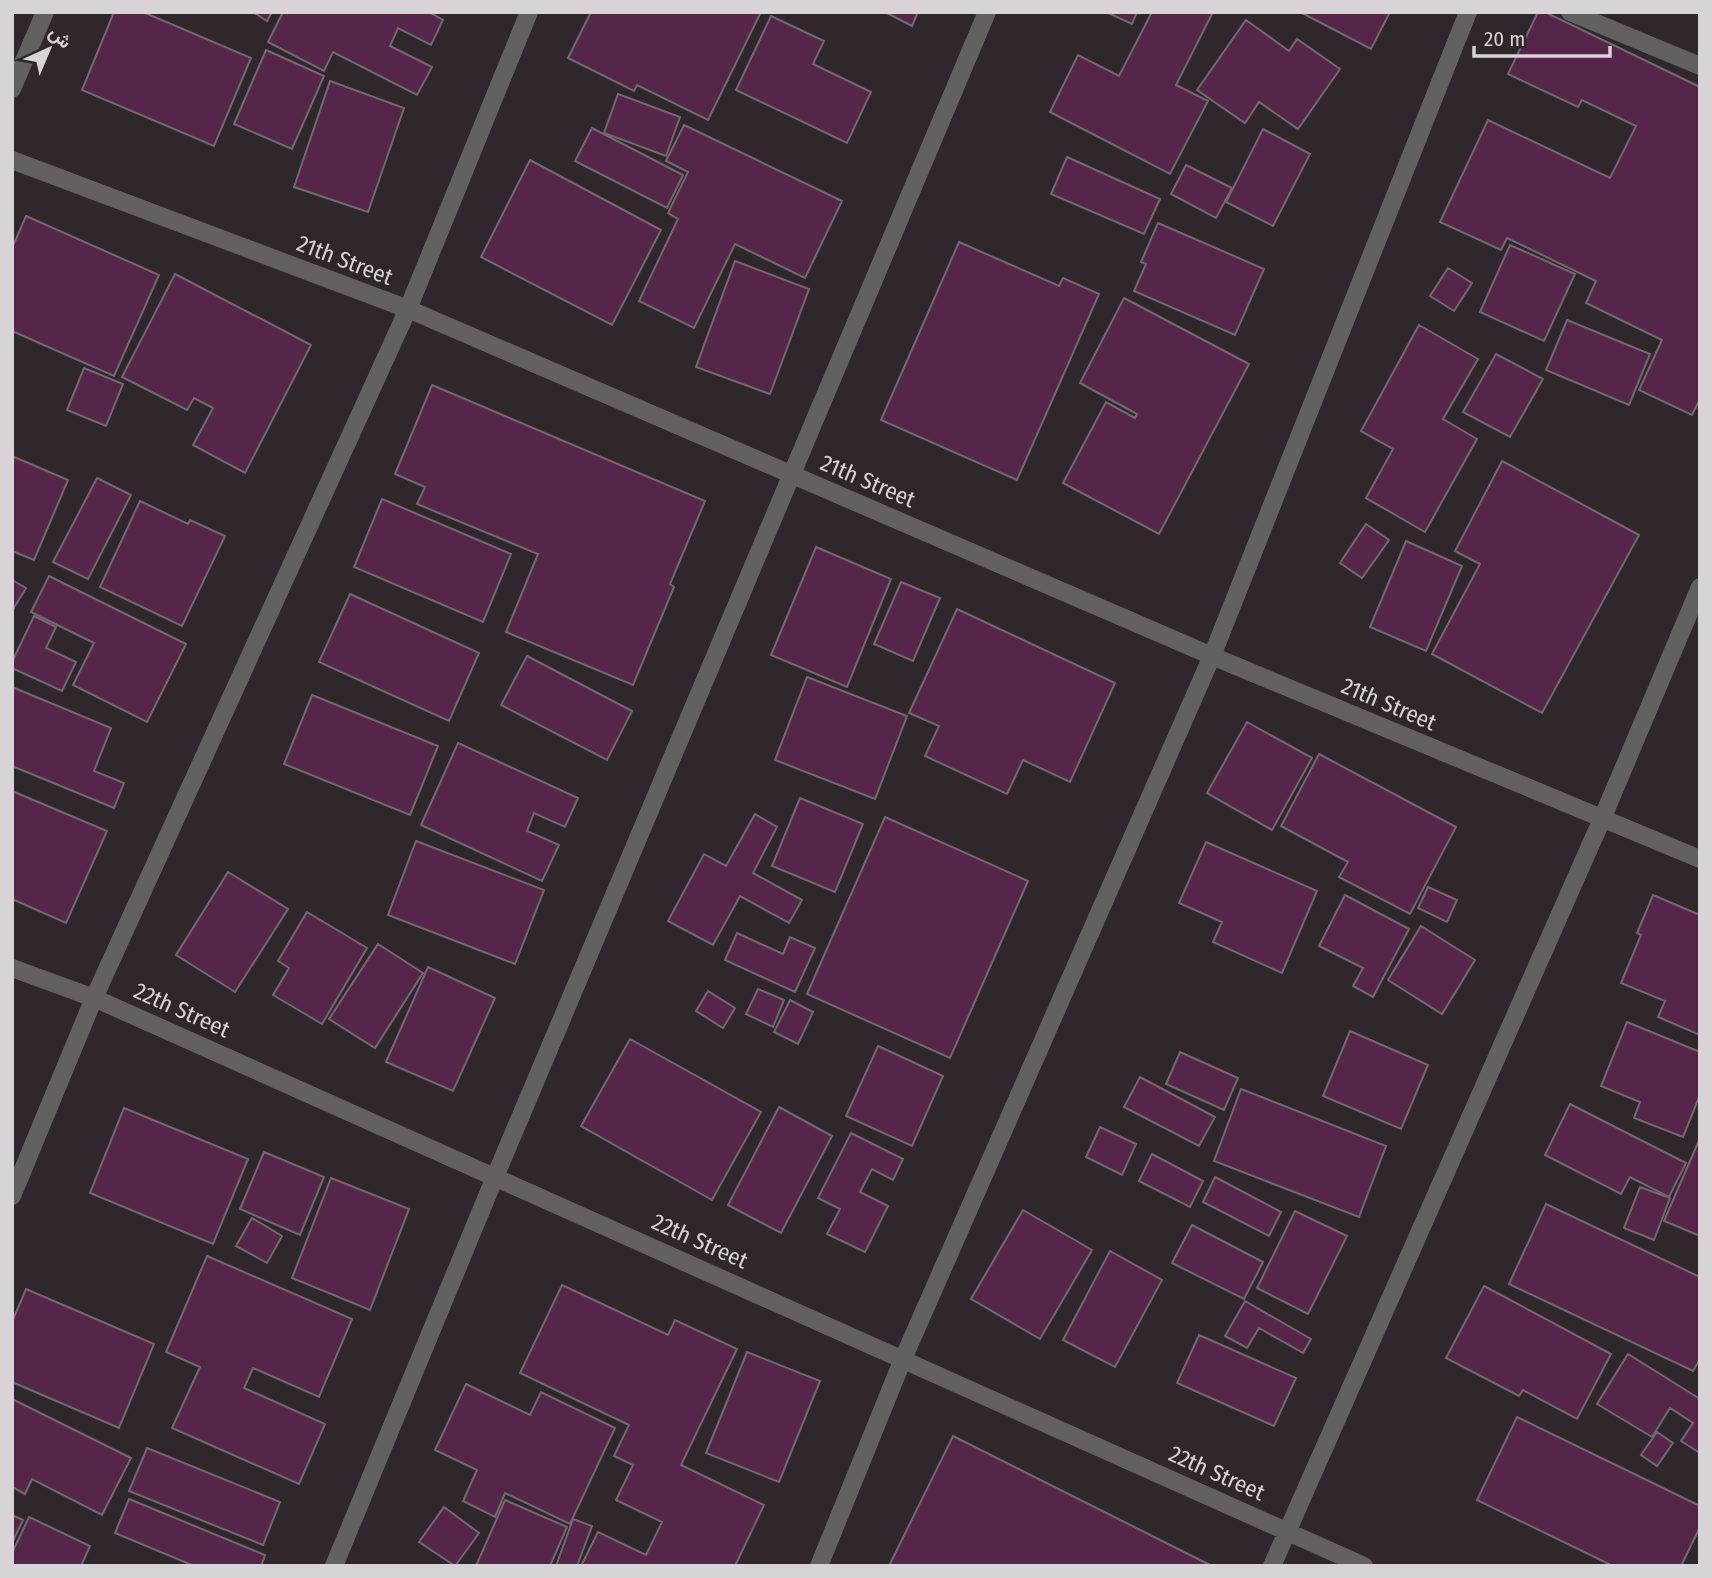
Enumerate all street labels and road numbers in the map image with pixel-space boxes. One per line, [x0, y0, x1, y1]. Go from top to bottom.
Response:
street label: 21th Street [293, 229, 397, 291]
street label: 21th Street [816, 449, 920, 514]
street label: 21th Street [1337, 672, 1441, 737]
street label: 22th Street [130, 976, 235, 1044]
street label: 22th Street [648, 1207, 753, 1275]
street label: 22th Street [1165, 1439, 1270, 1507]

